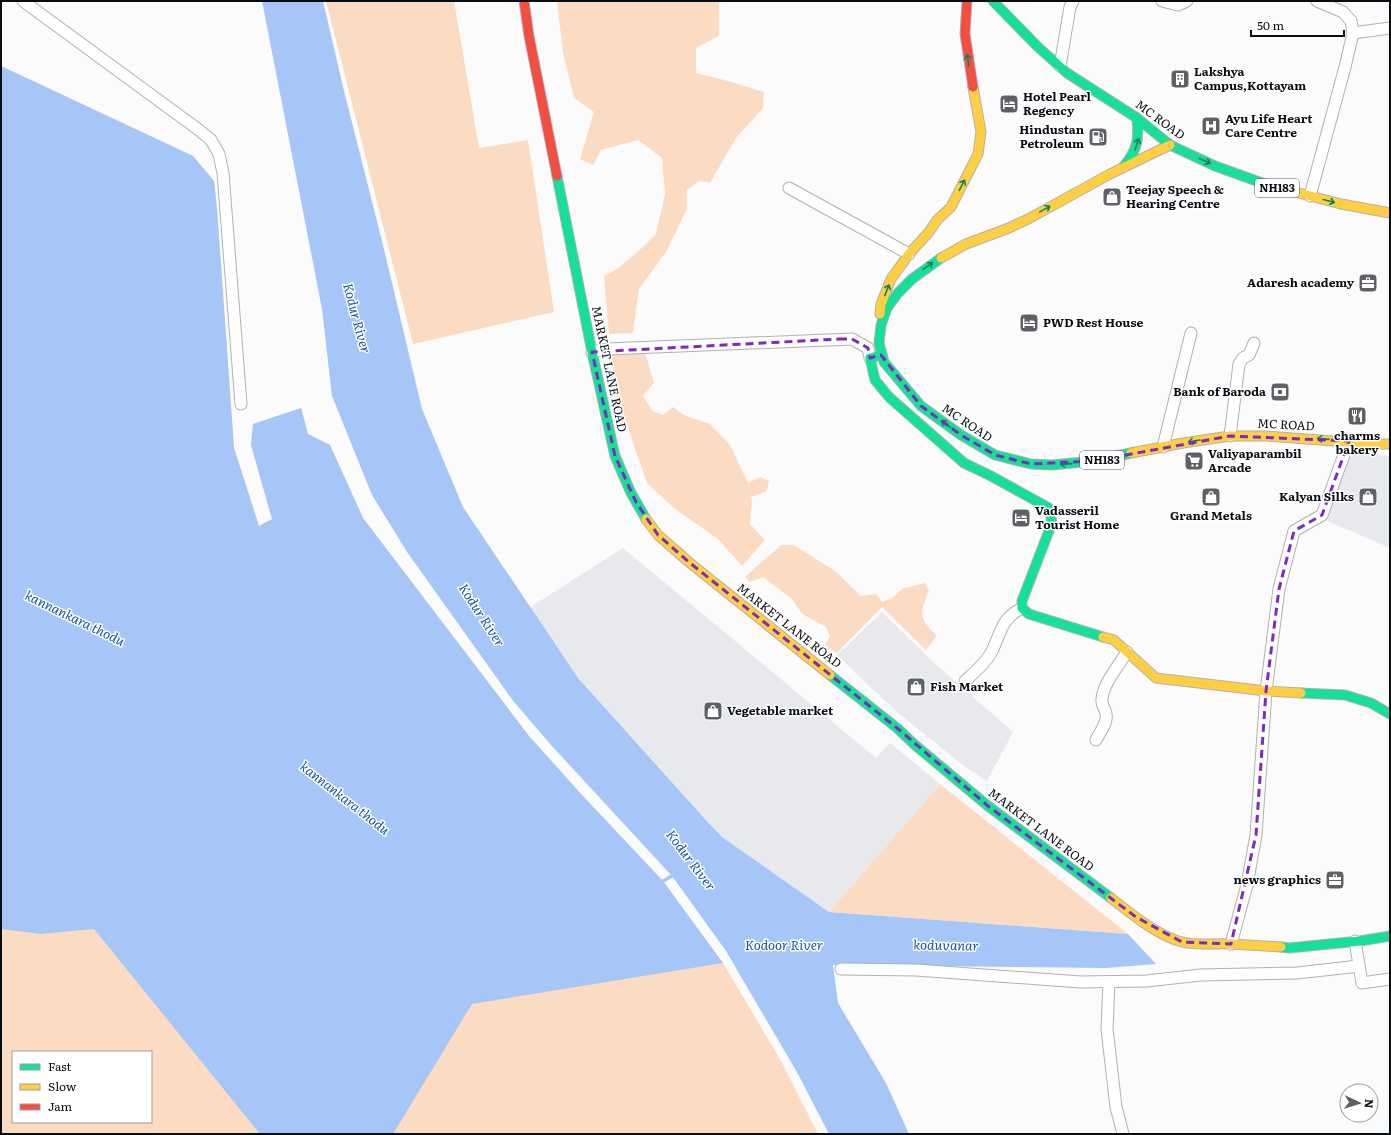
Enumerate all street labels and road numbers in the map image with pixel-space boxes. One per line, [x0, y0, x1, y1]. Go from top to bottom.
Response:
street label: MC ROAD [1132, 95, 1189, 143]
road number: NH183 [1255, 179, 1299, 197]
street label: MARKET LANE ROAD [588, 304, 632, 434]
street label: MC ROAD [939, 399, 996, 446]
street label: MC ROAD [1257, 414, 1315, 434]
road number: NH183 [1080, 451, 1124, 469]
street label: MARKET LANE ROAD [733, 579, 846, 672]
street label: MARKET LANE ROAD [985, 783, 1098, 875]

